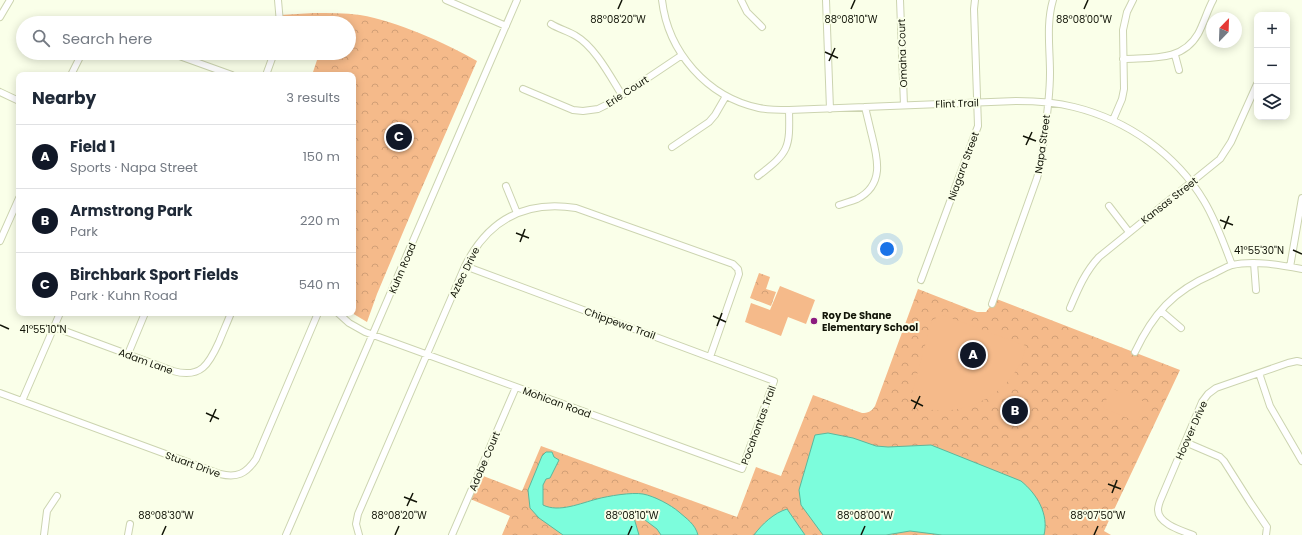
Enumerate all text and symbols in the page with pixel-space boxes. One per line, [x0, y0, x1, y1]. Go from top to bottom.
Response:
text: 88°08'20"W [590, 12, 646, 27]
text: 88°08'10"W [824, 12, 878, 27]
text: 88°08'00"W [1056, 12, 1112, 27]
north arrow [1206, 12, 1242, 48]
map controls [1254, 12, 1290, 120]
button: + [1254, 12, 1290, 48]
search box [16, 16, 356, 60]
street label: Omaha Court [894, 18, 911, 88]
icon: search [30, 27, 52, 49]
text: Search here [62, 28, 152, 49]
button: − [1254, 48, 1290, 84]
street label: Erie Court [603, 72, 652, 111]
button: layers [1254, 84, 1290, 120]
text: Nearby [32, 86, 96, 110]
text: 3 results [286, 88, 340, 107]
street label: Flint Trail [935, 95, 979, 112]
street label: Napa Street [1031, 113, 1054, 174]
pin: C [386, 122, 412, 152]
street label: Niagara Street [944, 129, 983, 203]
text: Field 1 [70, 136, 115, 157]
text: A [40, 147, 50, 166]
text: 150 m [303, 147, 340, 166]
text: Sports · Napa Street [70, 158, 198, 177]
street label: Kansas Street [1138, 173, 1201, 227]
text: Armstrong Park [70, 200, 193, 221]
text: B [41, 211, 49, 230]
text: 220 m [300, 211, 340, 230]
text: Park [70, 222, 98, 241]
your location [877, 239, 897, 259]
street label: Kuhn Road [385, 240, 420, 296]
text: 41°55'30"N [1234, 243, 1284, 258]
street label: Aztec Drive [446, 244, 483, 300]
text: Birchbark Sport Fields [70, 264, 239, 285]
text: C [40, 275, 50, 294]
text: 540 m [299, 275, 340, 294]
text: Park · Kuhn Road [70, 286, 178, 305]
street label: Chippewa Trail [582, 304, 658, 343]
place label: Roy De Shane Elementary School [822, 308, 918, 335]
marker: Roy De Shane Elementary School [809, 316, 819, 326]
text: 41°55'10"N [19, 322, 67, 337]
pin: A [960, 340, 986, 370]
street label: Adam Lane [117, 345, 175, 378]
street label: Mohican Road [521, 383, 593, 422]
street label: Pocahontas Trail [737, 383, 780, 467]
pin: B [1002, 396, 1028, 426]
street label: Hoover Drive [1172, 398, 1211, 462]
street label: Adobe Court [465, 429, 504, 493]
street label: Stuart Drive [163, 448, 223, 481]
text: 88°08'30"W [138, 508, 194, 523]
text: 88°08'20"W [371, 508, 427, 523]
text: 88°08'10"W [605, 508, 659, 523]
text: 88°08'00"W [837, 508, 893, 523]
text: 88°07'50"W [1070, 508, 1126, 523]

